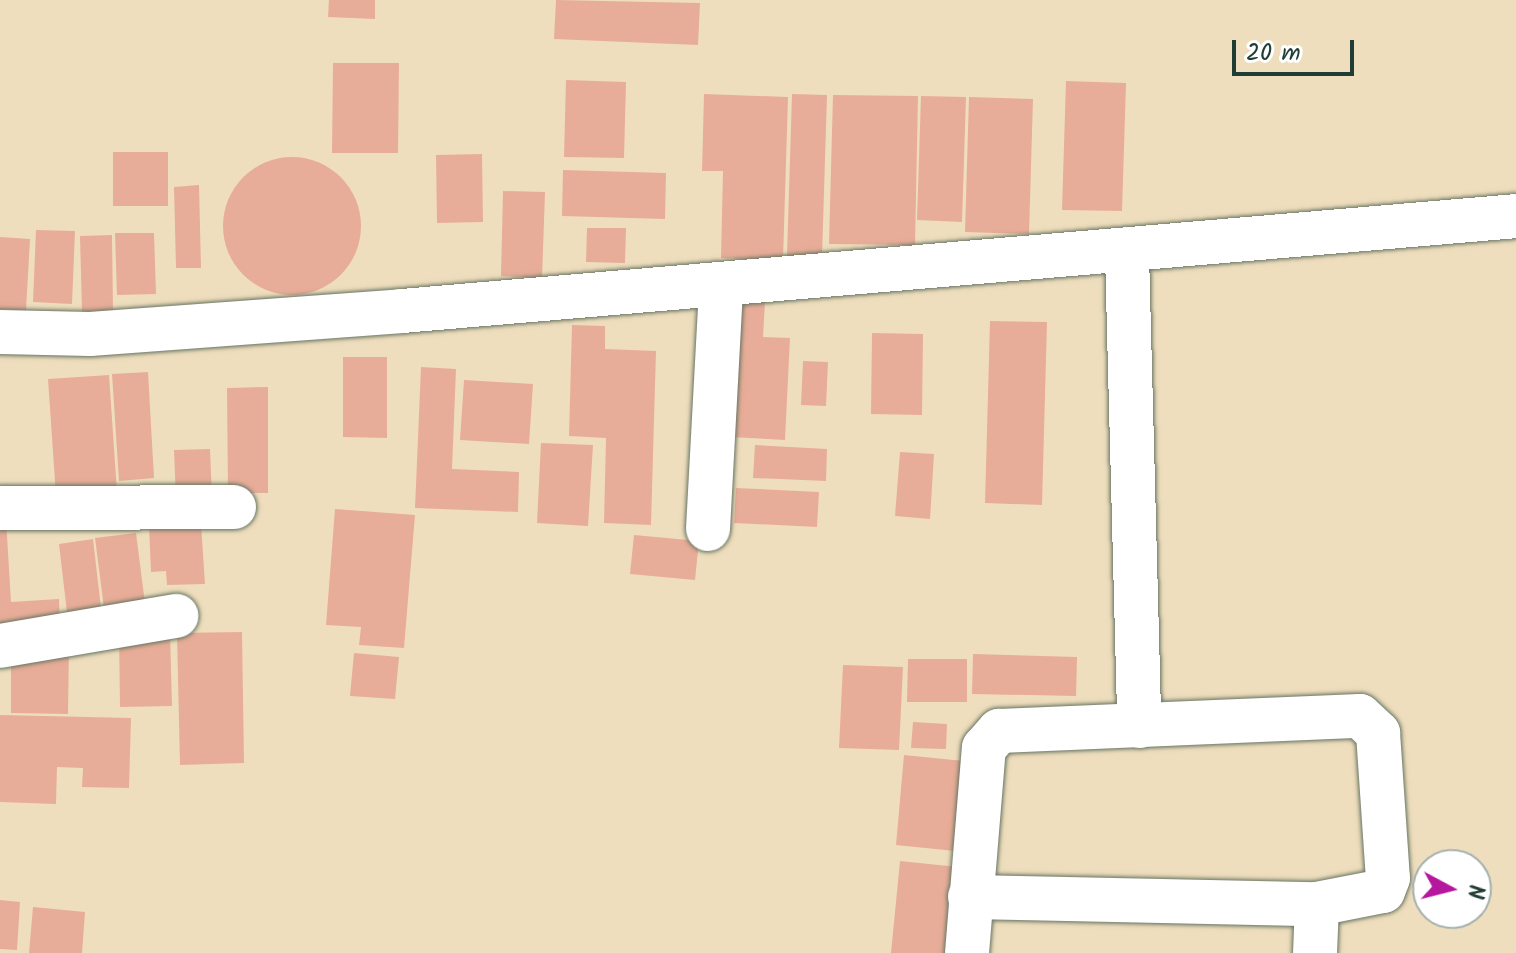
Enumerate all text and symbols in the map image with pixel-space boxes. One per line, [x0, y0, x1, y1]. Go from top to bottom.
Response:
scale bar [1236, 24, 1358, 74]
text: 20 m [1246, 34, 1301, 73]
north arrow [1412, 849, 1492, 929]
text: N [1456, 883, 1493, 901]

